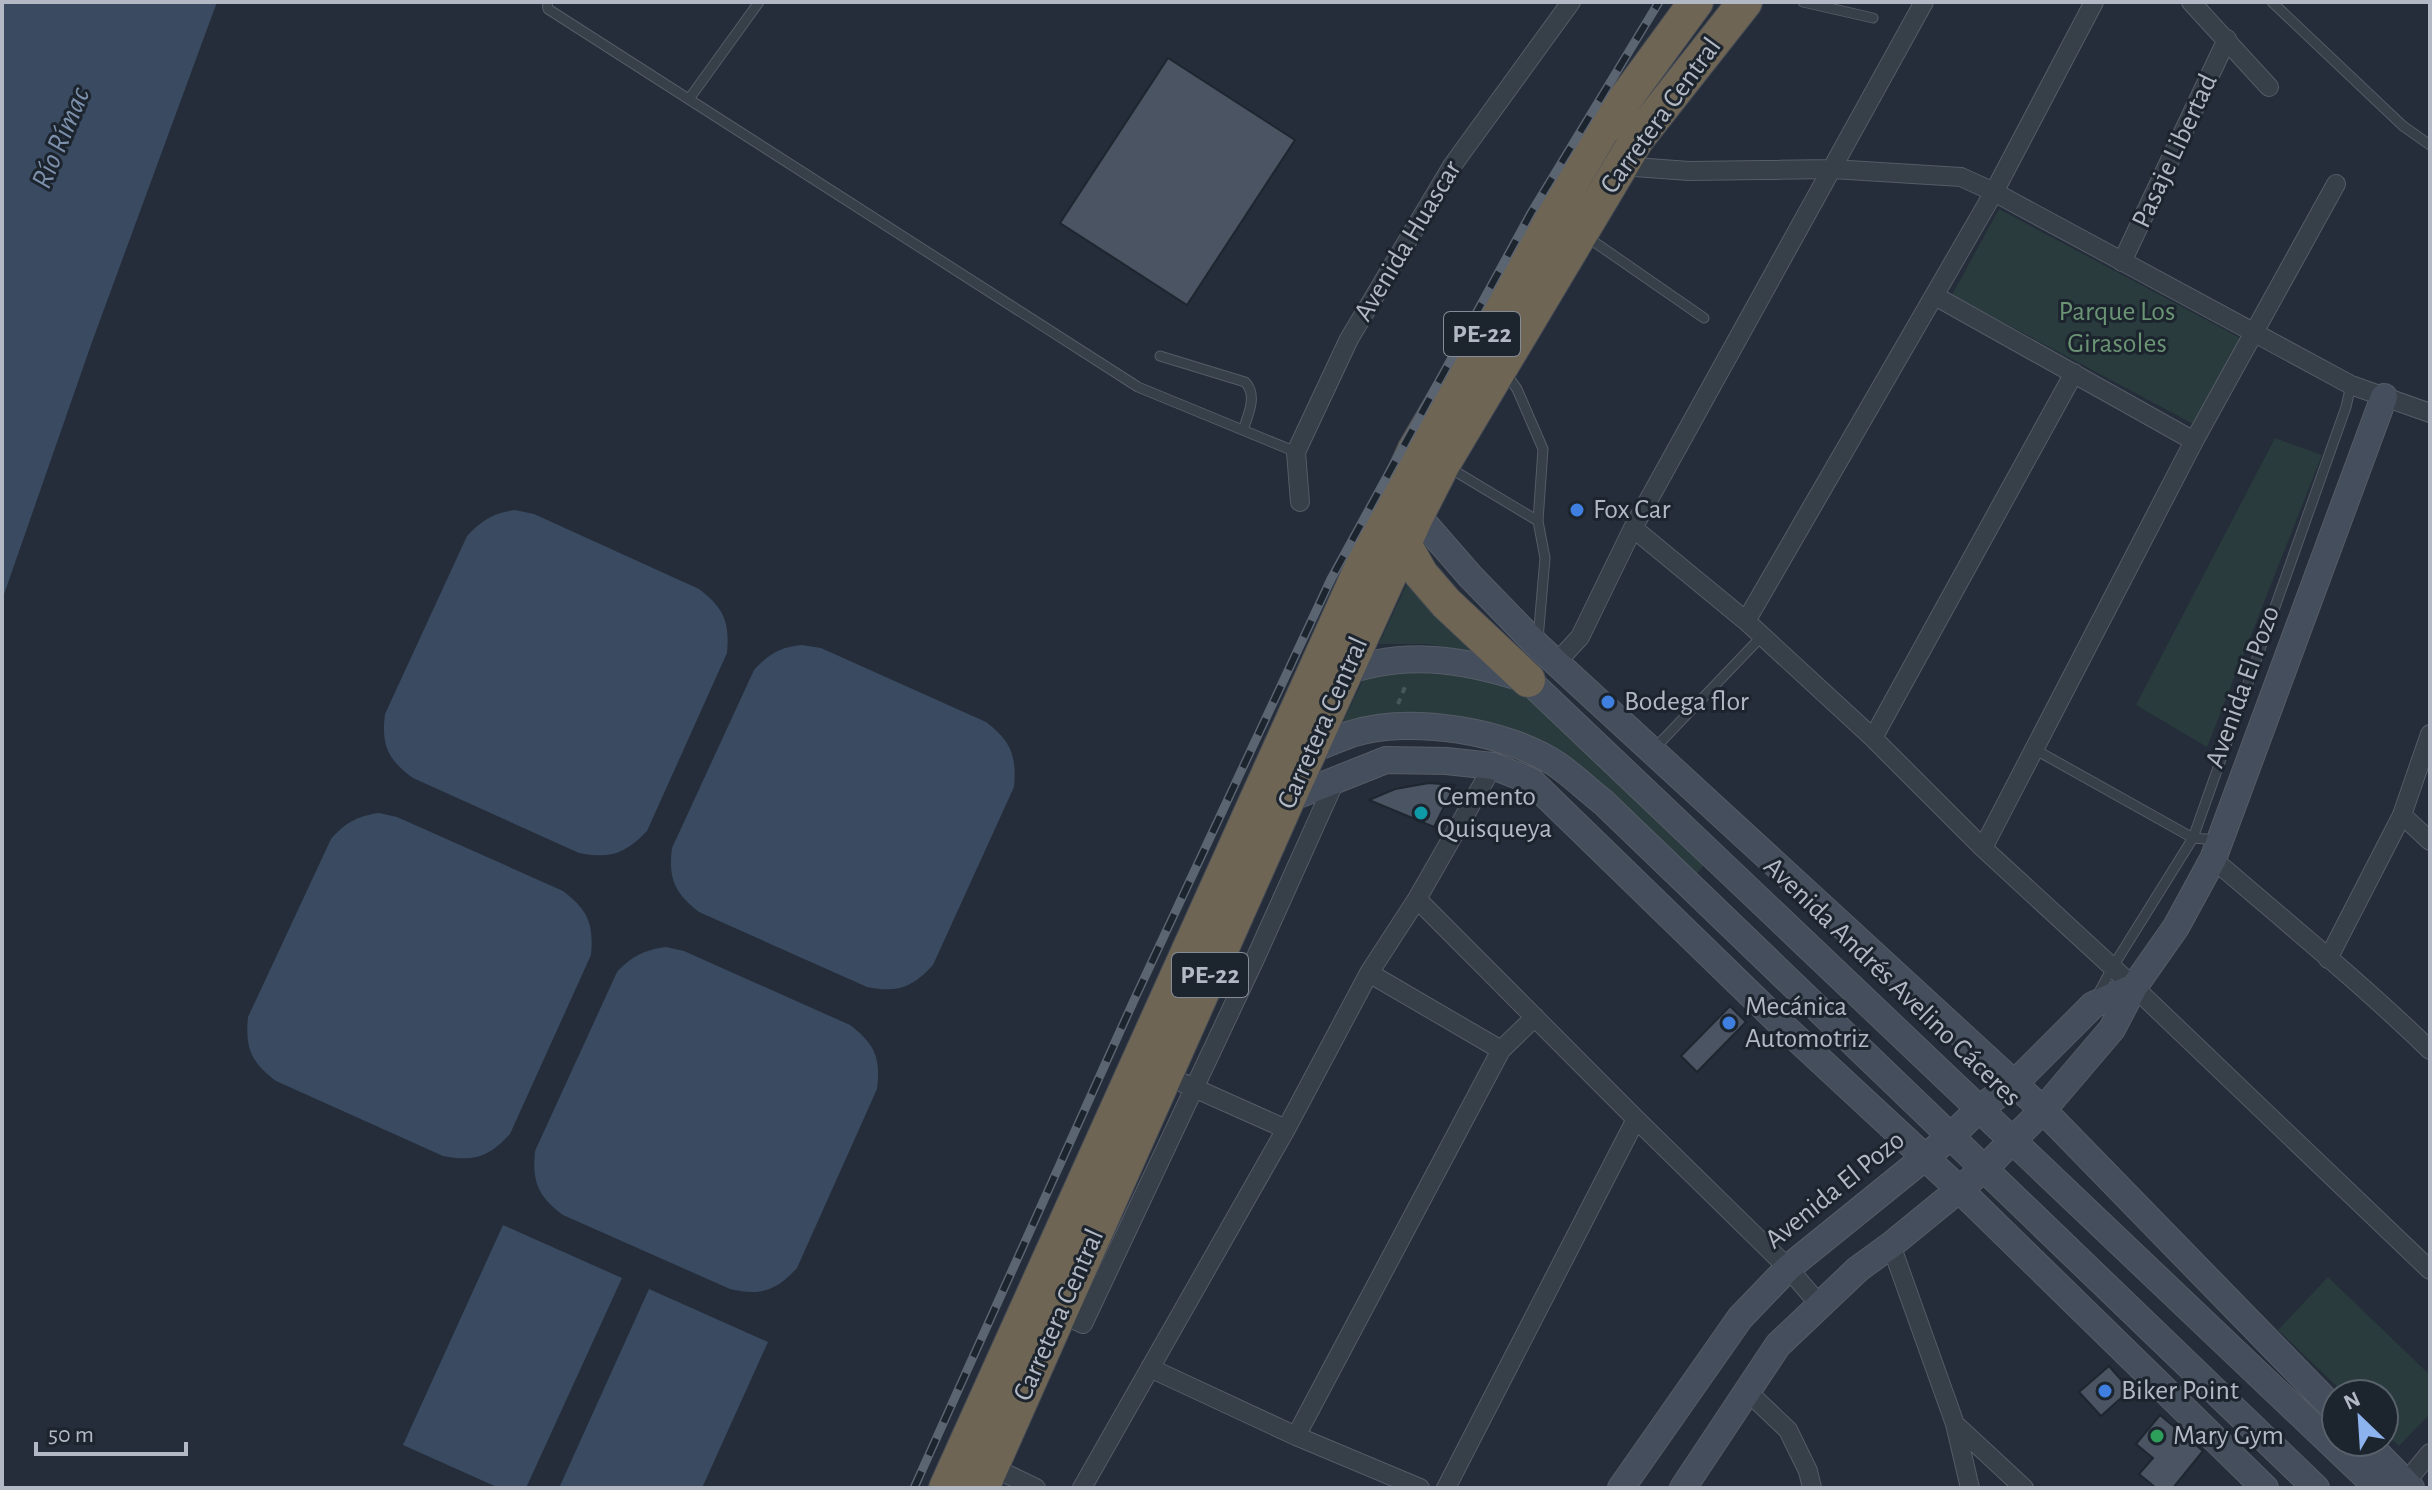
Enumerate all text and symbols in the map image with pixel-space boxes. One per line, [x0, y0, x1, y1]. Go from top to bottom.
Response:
street label: Carretera Central [1595, 33, 1727, 199]
street label: Pasaje Libertad [2127, 70, 2223, 232]
water label: Río Rímac [26, 82, 96, 193]
street label: Avenida Huascar [1349, 156, 1467, 326]
park label: Parque Los Girasoles [2059, 298, 2175, 358]
road number: PE-22 [1444, 312, 1520, 356]
place label: Fox Car [1593, 496, 1671, 524]
marker: Fox Car [1568, 501, 1586, 519]
street label: Avenida El Pozo [2201, 602, 2285, 772]
street label: Carretera Central [1273, 633, 1373, 813]
place label: Bodega flor [1624, 688, 1749, 716]
marker: Bodega flor [1599, 693, 1617, 711]
place label: Cemento Quisqueya [1437, 783, 1552, 843]
marker: Cemento Quisqueya [1412, 804, 1430, 822]
street label: Avenida Andrés Avelino Cáceres [1758, 852, 2026, 1112]
road number: PE-22 [1172, 953, 1248, 997]
place label: Mecánica Automotriz [1745, 993, 1869, 1053]
marker: Mecánica Automotriz [1720, 1014, 1738, 1032]
street label: Avenida El Pozo [1760, 1126, 1910, 1254]
street label: Carretera Central [1009, 1225, 1109, 1405]
place label: Biker Point [2121, 1377, 2239, 1405]
north arrow [2320, 1378, 2400, 1458]
marker: Biker Point [2096, 1382, 2114, 1400]
text: N [2340, 1388, 2364, 1414]
scale bar [36, 1406, 186, 1456]
place label: Mary Gym [2173, 1422, 2284, 1450]
text: 50 m [48, 1423, 94, 1447]
marker: Mary Gym [2148, 1427, 2166, 1445]

